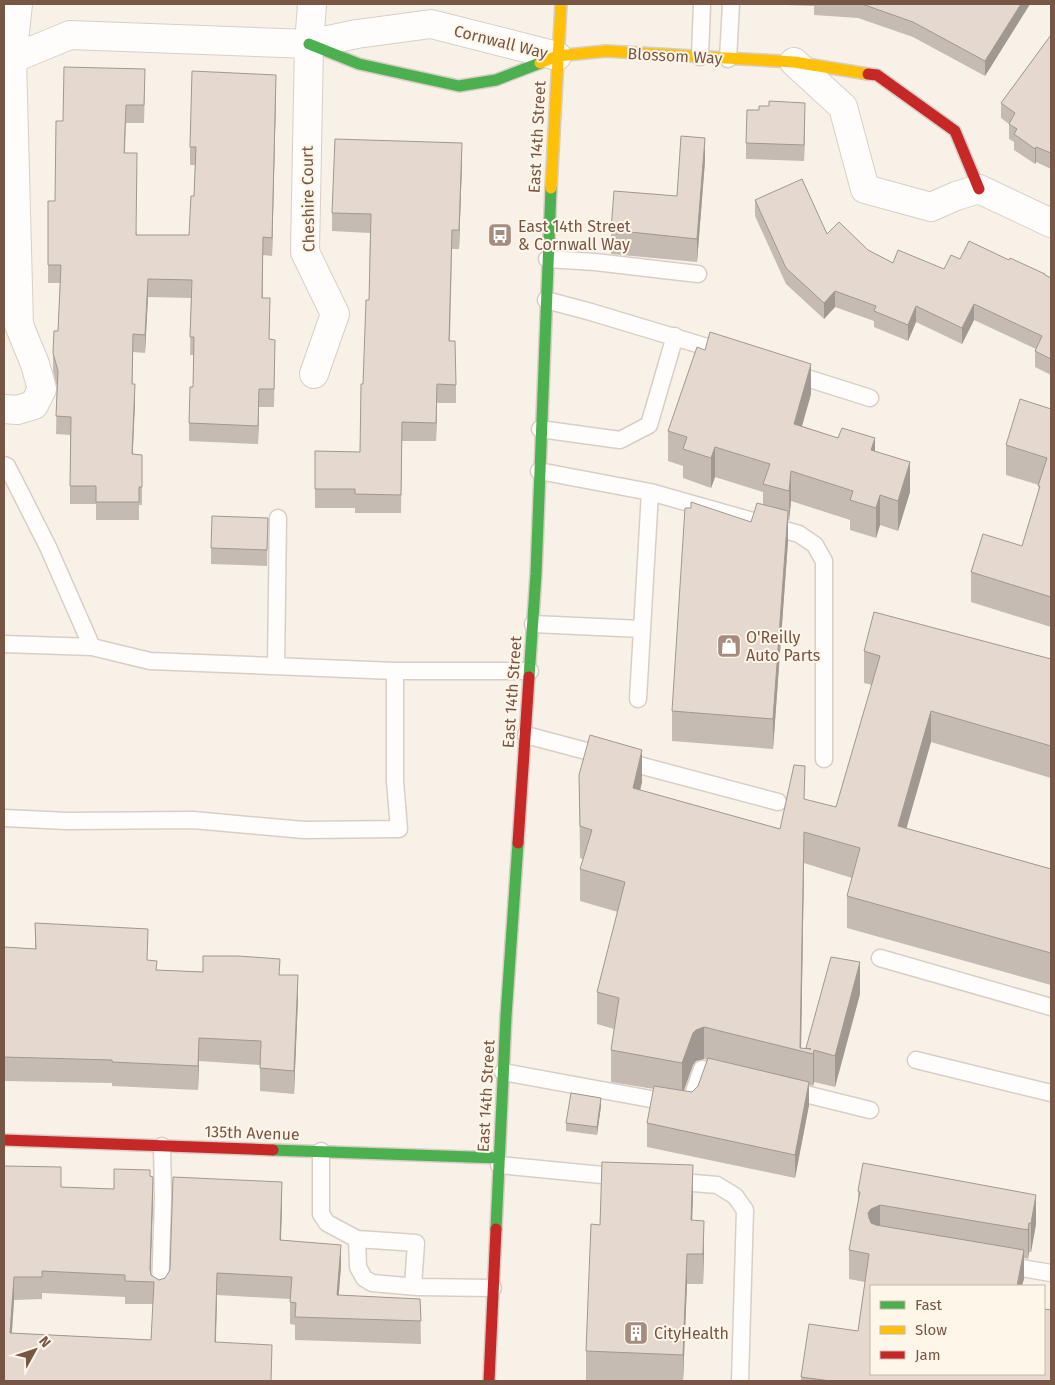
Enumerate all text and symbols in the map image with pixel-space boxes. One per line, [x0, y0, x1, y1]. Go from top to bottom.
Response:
street label: Cornwall Way [452, 21, 550, 63]
street label: Blossom Way [627, 44, 723, 68]
street label: East 14th Street [525, 80, 549, 194]
street label: Cheshire Court [298, 146, 318, 252]
place label: East 14th Street & Cornwall Way [518, 217, 631, 254]
bus stop icon: East 14th Street & Cornwall Way [487, 222, 513, 248]
place label: O'Reilly Auto Parts [746, 628, 820, 665]
shop icon: O'Reilly Auto Parts [716, 633, 742, 659]
street label: East 14th Street [499, 635, 525, 749]
street label: East 14th Street [474, 1039, 498, 1153]
street label: 135th Avenue [204, 1122, 300, 1144]
legend [870, 1285, 1045, 1375]
text: Fast [915, 1296, 942, 1314]
building icon: CityHealth [623, 1320, 649, 1346]
text: Slow [915, 1321, 947, 1339]
place label: CityHealth [654, 1324, 729, 1343]
north arrow [10, 1325, 60, 1375]
text: N [35, 1333, 54, 1351]
text: Jam [915, 1346, 941, 1364]

